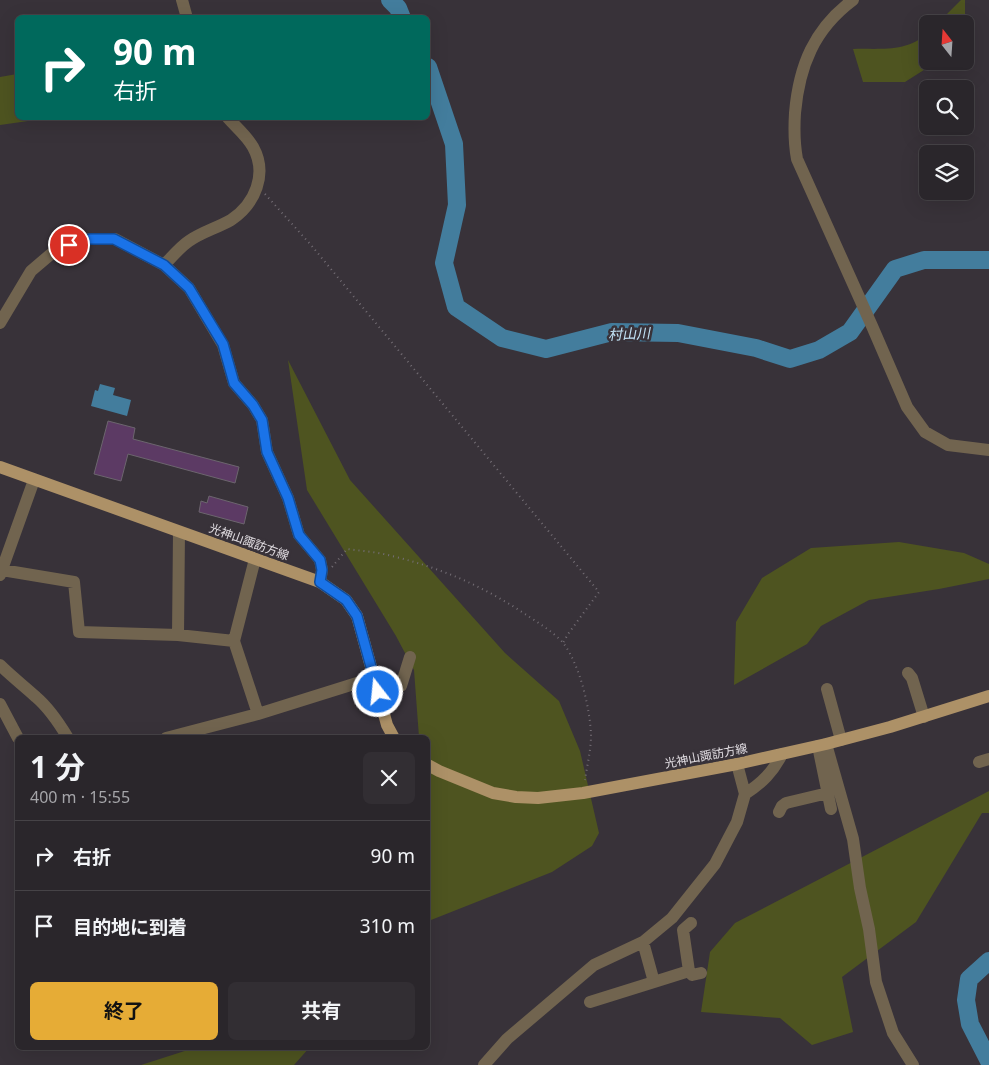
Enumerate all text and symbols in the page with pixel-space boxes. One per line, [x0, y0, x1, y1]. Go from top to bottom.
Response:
north arrow [919, 15, 974, 70]
map controls [919, 15, 974, 200]
text: 90 m [113, 28, 196, 75]
icon: right [30, 35, 95, 100]
text: 右折 [113, 75, 157, 105]
button: search [919, 80, 974, 135]
button: layers [919, 145, 974, 200]
pin [48, 224, 90, 266]
icon: arrive [55, 231, 83, 259]
water label: 村山川 [608, 323, 652, 344]
street label: 光神山諏訪方線 [207, 519, 292, 564]
position arrow [351, 665, 403, 717]
street label: 光神山諏訪方線 [663, 739, 749, 772]
text: 1 分 [30, 746, 85, 787]
button: close [363, 752, 415, 804]
text: 400 m · 15:55 [30, 786, 130, 808]
icon: right [30, 842, 58, 870]
text: 90 m [371, 843, 415, 869]
text: 右折 [73, 844, 111, 870]
icon: arrive [30, 912, 58, 940]
text: 310 m [360, 913, 415, 939]
text: 目的地に到着 [73, 914, 187, 940]
button: 終了 [30, 982, 218, 1040]
button: 共有 [228, 982, 415, 1040]

